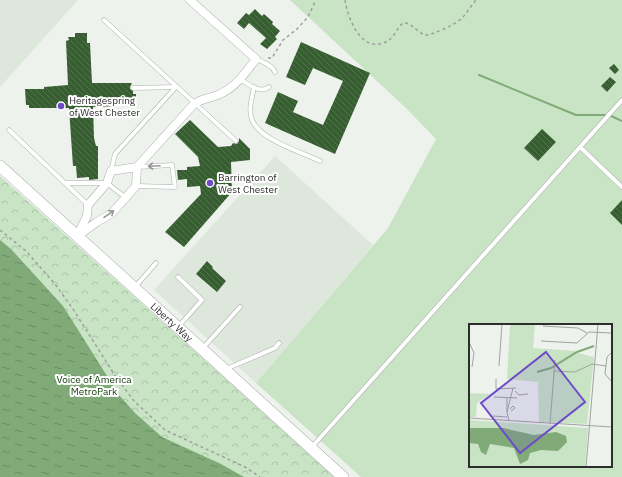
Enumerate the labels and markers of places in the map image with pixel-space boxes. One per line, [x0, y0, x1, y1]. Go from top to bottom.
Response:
place label: Heritagespring of West Chester [69, 94, 140, 119]
marker: Heritagespring of West Chester [56, 101, 66, 111]
place label: Barrington of West Chester [218, 171, 278, 196]
marker: Barrington of West Chester [205, 178, 215, 188]

